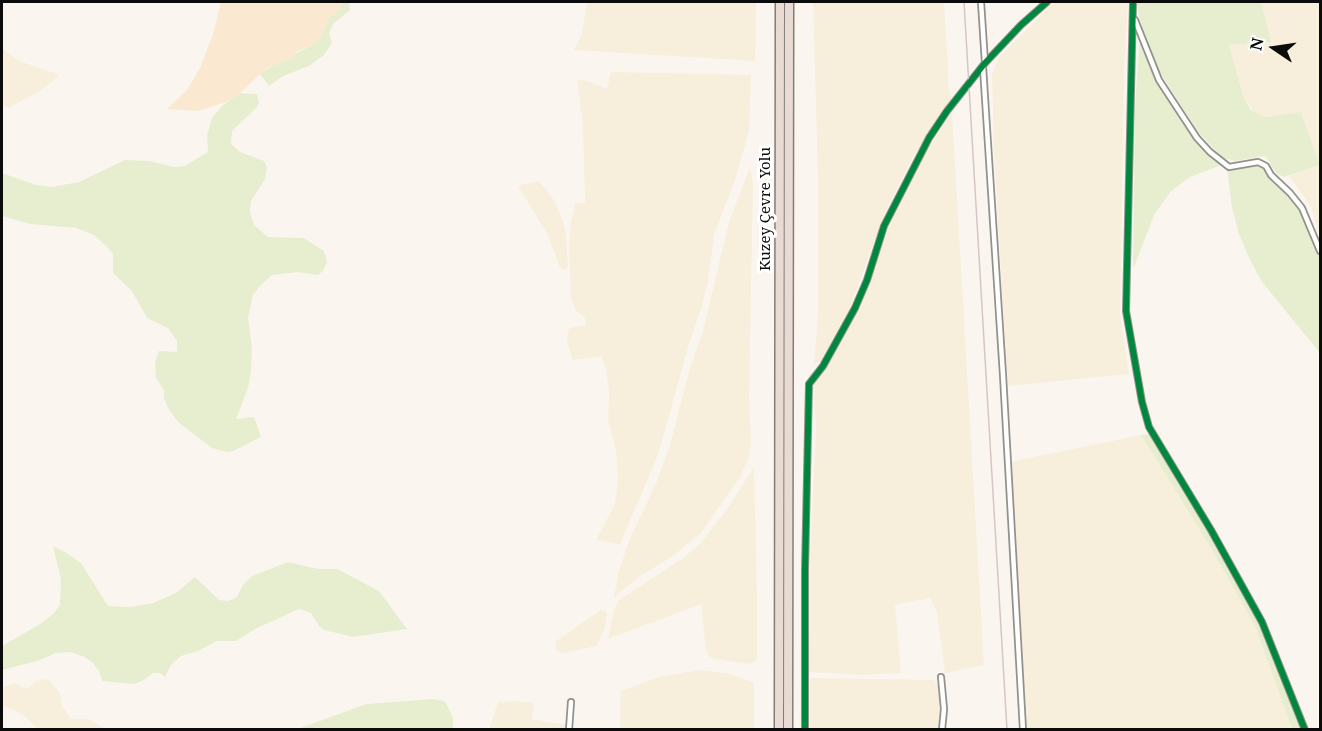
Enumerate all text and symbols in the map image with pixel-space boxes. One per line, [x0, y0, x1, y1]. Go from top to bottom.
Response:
north arrow [1244, 18, 1304, 78]
text: N [1244, 35, 1269, 53]
street label: Kuzey Çevre Yolu [757, 147, 775, 271]

